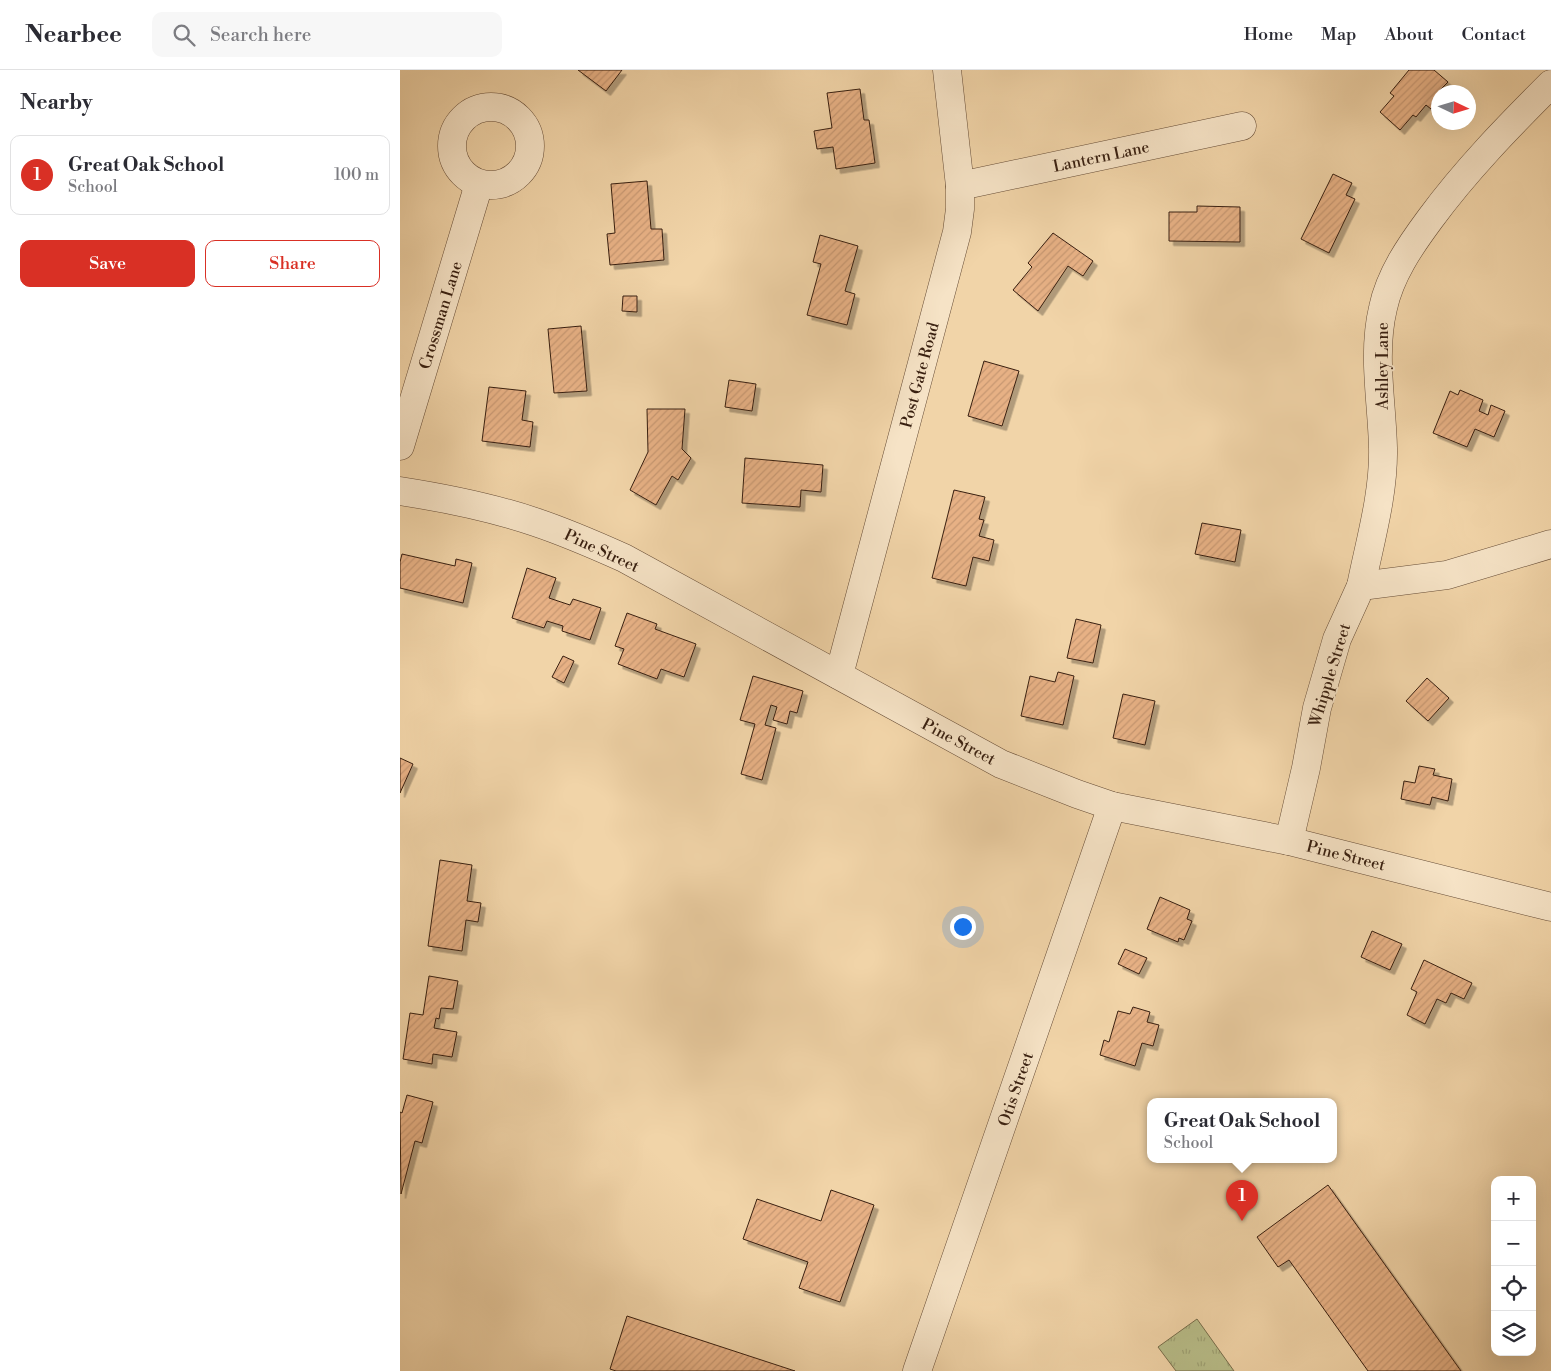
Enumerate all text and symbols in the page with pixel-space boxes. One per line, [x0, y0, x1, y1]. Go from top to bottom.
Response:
search box [152, 12, 502, 57]
text: Nearbee [25, 20, 122, 50]
icon: search [170, 21, 198, 49]
text: Search here [210, 23, 311, 47]
text: Home [1244, 23, 1293, 46]
text: Map [1321, 23, 1357, 46]
text: About [1385, 23, 1434, 46]
text: Contact [1462, 23, 1526, 46]
north arrow [1431, 85, 1476, 130]
text: Nearby [20, 90, 93, 116]
street label: Lantern Lane [1051, 137, 1151, 177]
text: Great Oak School [68, 153, 224, 177]
text: 1 [33, 165, 41, 185]
text: 100 m [334, 165, 379, 185]
text: School [68, 177, 117, 197]
button: Save [20, 240, 195, 287]
button: Share [205, 240, 380, 287]
street label: Crossman Lane [415, 259, 467, 372]
street label: Post Gate Road [896, 320, 944, 430]
street label: Ashley Lane [1373, 322, 1393, 411]
street label: Pine Street [561, 525, 643, 577]
street label: Whipple Street [1304, 621, 1355, 731]
street label: Pine Street [918, 714, 999, 770]
street label: Pine Street [1304, 837, 1388, 876]
your location [950, 914, 976, 940]
street label: Otis Street [994, 1049, 1038, 1129]
popup [1147, 1098, 1337, 1163]
text: Great Oak School [1164, 1109, 1320, 1133]
text: School [1164, 1133, 1213, 1153]
map controls [1491, 1176, 1536, 1356]
button: + [1491, 1176, 1536, 1221]
pin: 1 [1226, 1180, 1258, 1221]
button: − [1491, 1221, 1536, 1266]
button: locate [1491, 1266, 1536, 1311]
button: layers [1491, 1311, 1536, 1356]

